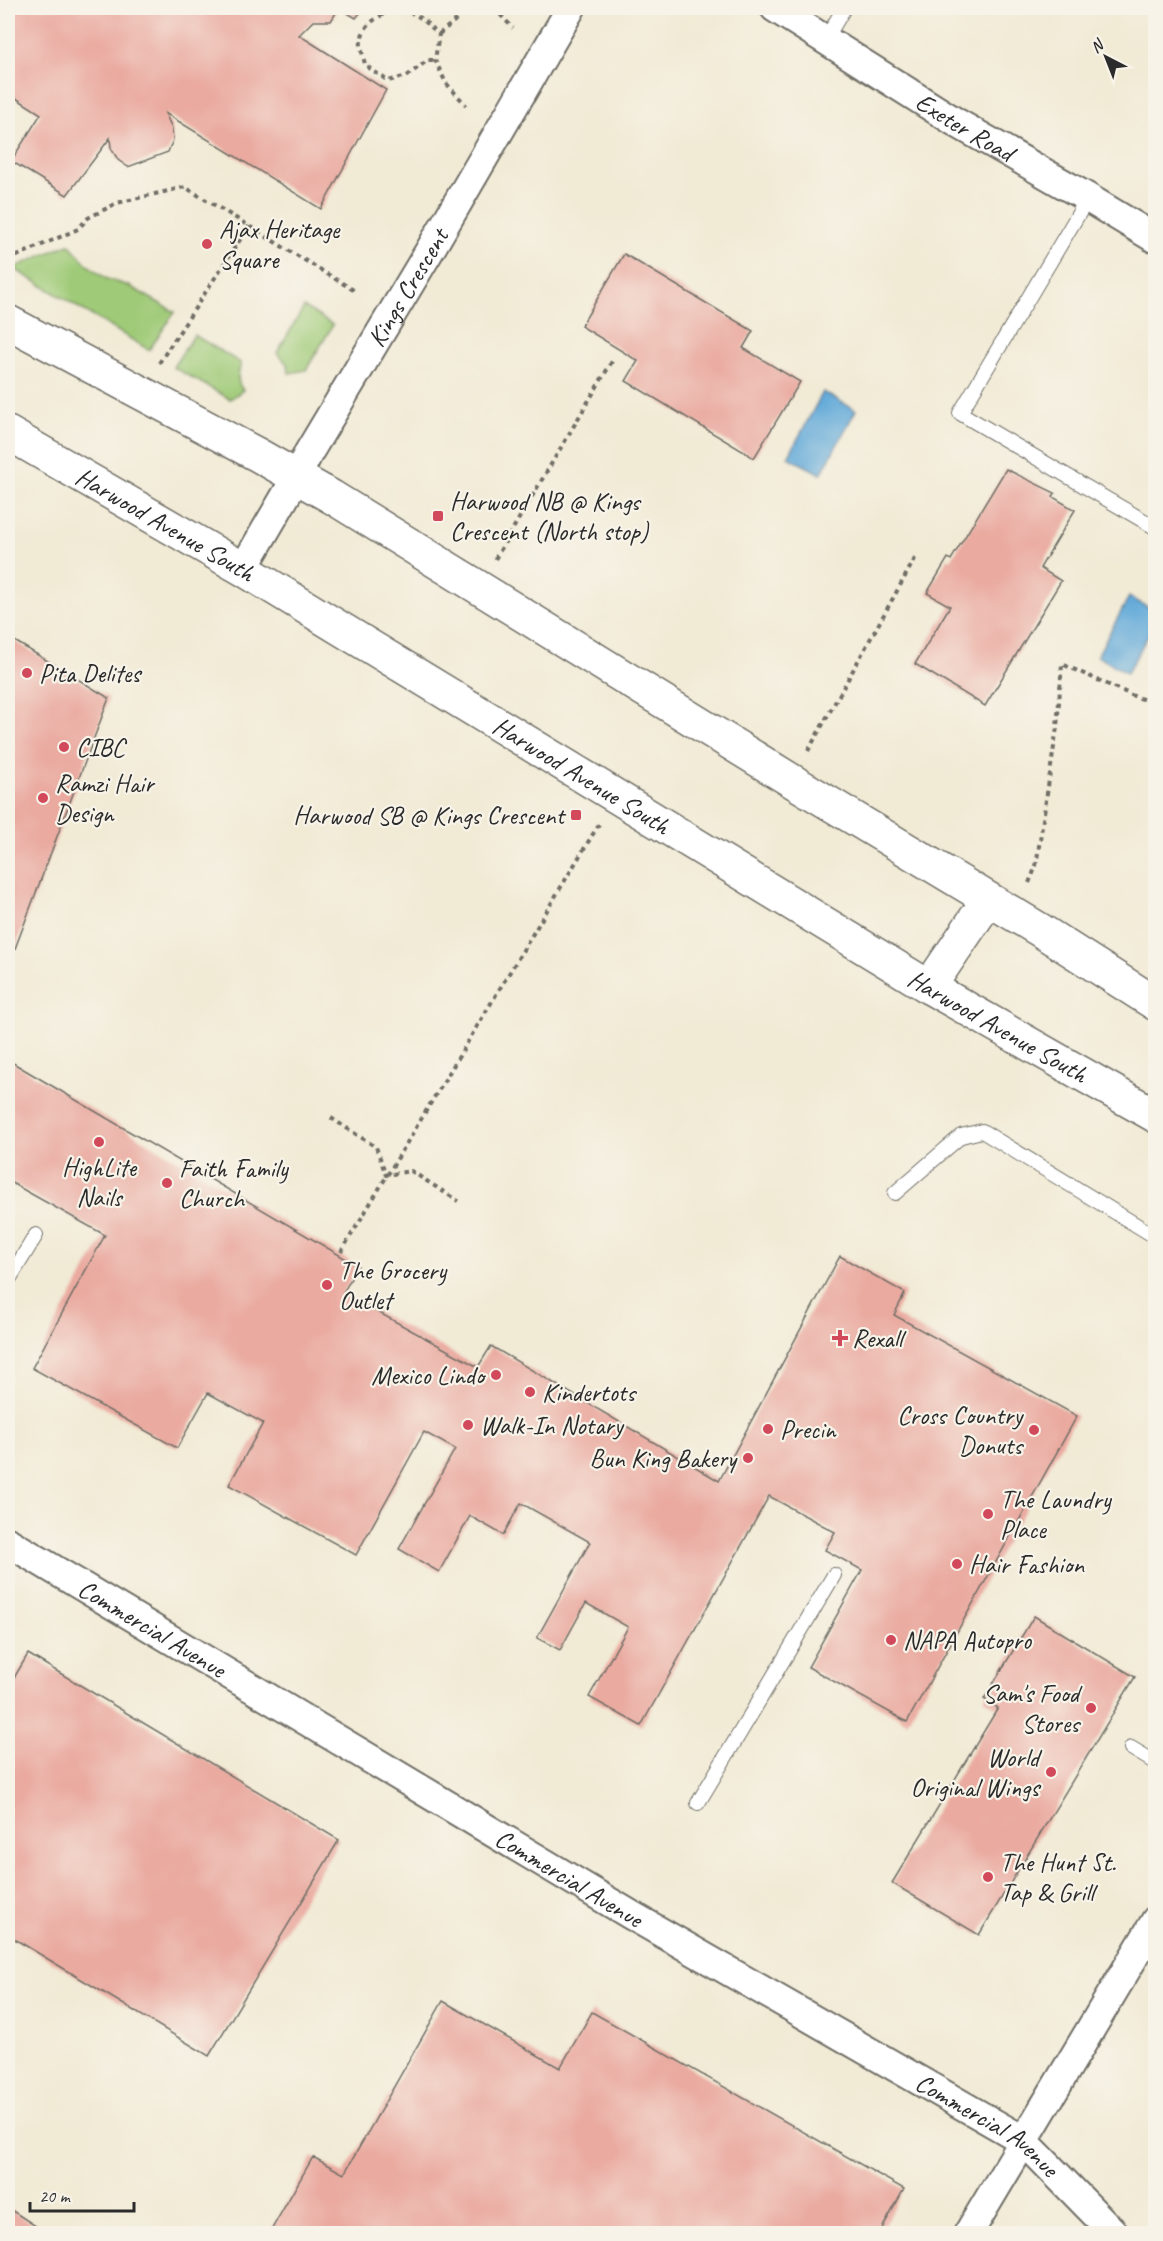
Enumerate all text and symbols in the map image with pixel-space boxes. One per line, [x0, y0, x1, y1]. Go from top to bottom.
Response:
north arrow [1076, 27, 1136, 87]
text: N [1086, 34, 1109, 57]
street label: Exeter Road [909, 85, 1023, 171]
place label: Ajax Heritage Square [219, 213, 341, 276]
street label: Kings Crescent [360, 221, 457, 353]
marker: Ajax Heritage Square [200, 237, 214, 251]
street label: Harwood Avenue South [70, 460, 262, 590]
place label: Harwood NB @ Kings Crescent (North stop) [450, 485, 650, 548]
marker: Harwood NB @ Kings Crescent (North stop) [431, 509, 445, 523]
place label: Pita Delites [39, 657, 142, 690]
marker: Pita Delites [20, 666, 34, 680]
street label: Harwood Avenue South [487, 709, 677, 843]
place label: CIBC [76, 731, 128, 764]
marker: CIBC [57, 740, 71, 754]
place label: Ramzi Hair Design [55, 767, 156, 830]
marker: Ramzi Hair Design [36, 791, 50, 805]
place label: Harwood SB @ Kings Crescent [293, 799, 566, 832]
marker: Harwood SB @ Kings Crescent [569, 808, 583, 822]
street label: Harwood Avenue South [902, 962, 1094, 1091]
marker: HighLite Nails [92, 1135, 106, 1149]
place label: HighLite Nails [62, 1151, 137, 1214]
place label: Faith Family Church [179, 1152, 290, 1215]
marker: Faith Family Church [160, 1176, 174, 1190]
place label: The Grocery Outlet [339, 1254, 448, 1317]
marker: The Grocery Outlet [320, 1278, 334, 1292]
place label: Rexall [852, 1322, 907, 1355]
marker: Rexall [833, 1331, 847, 1345]
place label: Mexico Lindo [371, 1359, 487, 1392]
marker: Mexico Lindo [489, 1368, 503, 1382]
place label: Kindertots [542, 1376, 637, 1409]
marker: Kindertots [523, 1385, 537, 1399]
place label: Cross Country Donuts [897, 1399, 1024, 1462]
place label: Walk-In Notary [480, 1409, 625, 1442]
place label: Precin [780, 1413, 837, 1446]
marker: Walk-In Notary [461, 1418, 475, 1432]
marker: Precin [761, 1422, 775, 1436]
marker: Cross Country Donuts [1027, 1423, 1041, 1437]
place label: Bun King Bakery [590, 1442, 738, 1475]
marker: Bun King Bakery [741, 1451, 755, 1465]
place label: The Laundry Place [1000, 1483, 1113, 1546]
marker: The Laundry Place [981, 1507, 995, 1521]
place label: Hair Fashion [969, 1548, 1085, 1581]
marker: Hair Fashion [950, 1557, 964, 1571]
street label: Commercial Avenue [72, 1572, 234, 1687]
place label: NAPA Autopro [903, 1624, 1033, 1657]
marker: NAPA Autopro [884, 1633, 898, 1647]
place label: Sam's Food Stores [983, 1677, 1083, 1740]
marker: Sam's Food Stores [1084, 1701, 1098, 1715]
place label: World Original Wings [910, 1741, 1043, 1804]
marker: World Original Wings [1044, 1765, 1058, 1779]
street label: Commercial Avenue [489, 1822, 651, 1936]
place label: The Hunt St. Tap & Grill [1000, 1846, 1117, 1909]
marker: The Hunt St. Tap & Grill [981, 1870, 995, 1884]
street label: Commercial Avenue [910, 2066, 1068, 2186]
scale bar [30, 2175, 134, 2213]
text: 20 m [39, 2185, 72, 2207]

